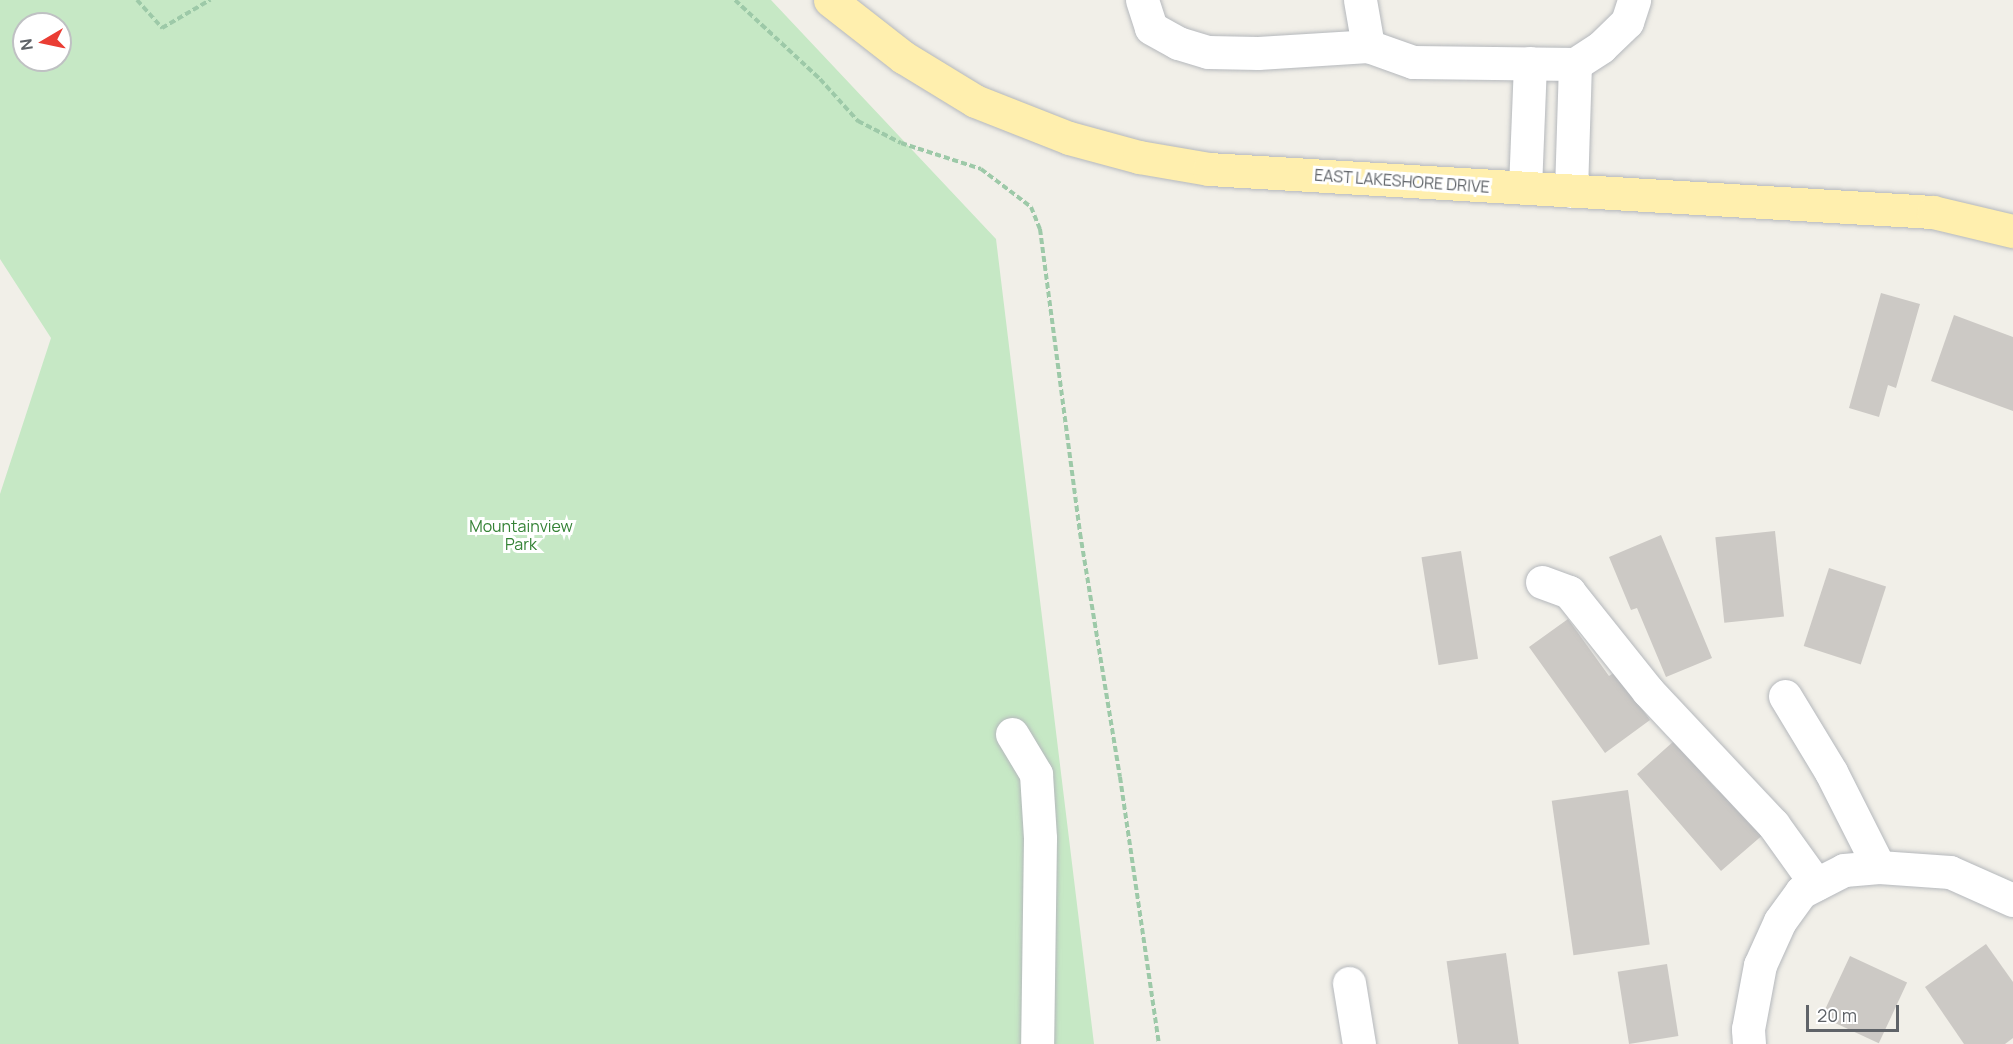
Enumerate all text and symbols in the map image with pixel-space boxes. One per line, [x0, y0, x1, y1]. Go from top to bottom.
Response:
north arrow [12, 12, 72, 72]
text: N [14, 37, 38, 52]
street label: EAST LAKESHORE DRIVE [1313, 165, 1491, 197]
park label: Mountainview Park [469, 516, 573, 554]
scale bar [1809, 993, 1902, 1031]
text: 20 m [1817, 1003, 1857, 1027]

